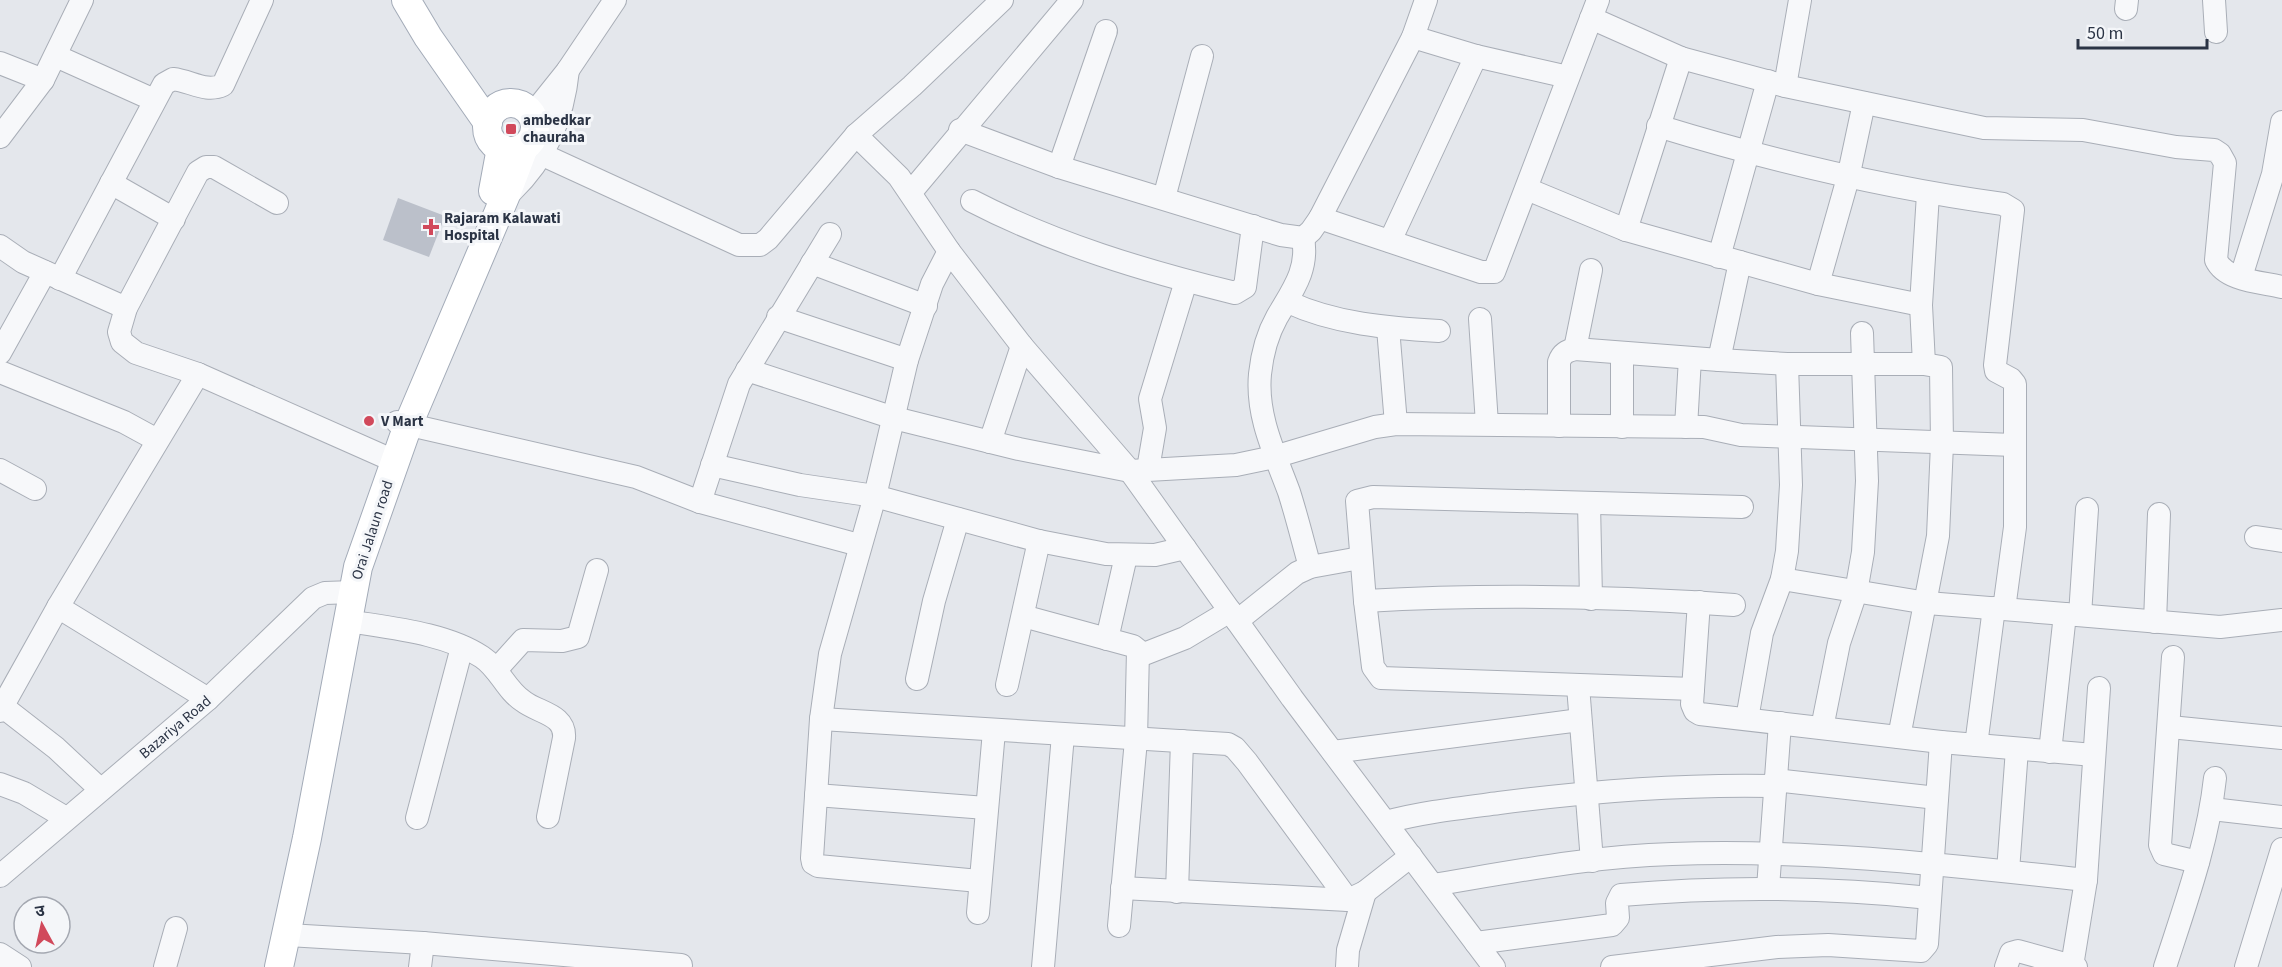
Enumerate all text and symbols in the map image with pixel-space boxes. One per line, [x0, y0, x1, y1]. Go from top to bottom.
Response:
scale bar [2078, 12, 2207, 50]
text: 50 m [2087, 21, 2123, 46]
place label: ambedkar chauraha [523, 110, 591, 148]
marker: ambedkar chauraha [504, 122, 518, 136]
place label: Rajaram Kalawati Hospital [444, 208, 561, 246]
marker: Rajaram Kalawati Hospital [422, 218, 440, 236]
place label: V Mart [380, 411, 424, 432]
marker: V Mart [362, 414, 376, 428]
street label: Orai Jalaun road [347, 478, 398, 583]
street label: Bazariya Road [135, 691, 216, 764]
north arrow [12, 895, 72, 955]
text: उ [34, 900, 47, 923]

